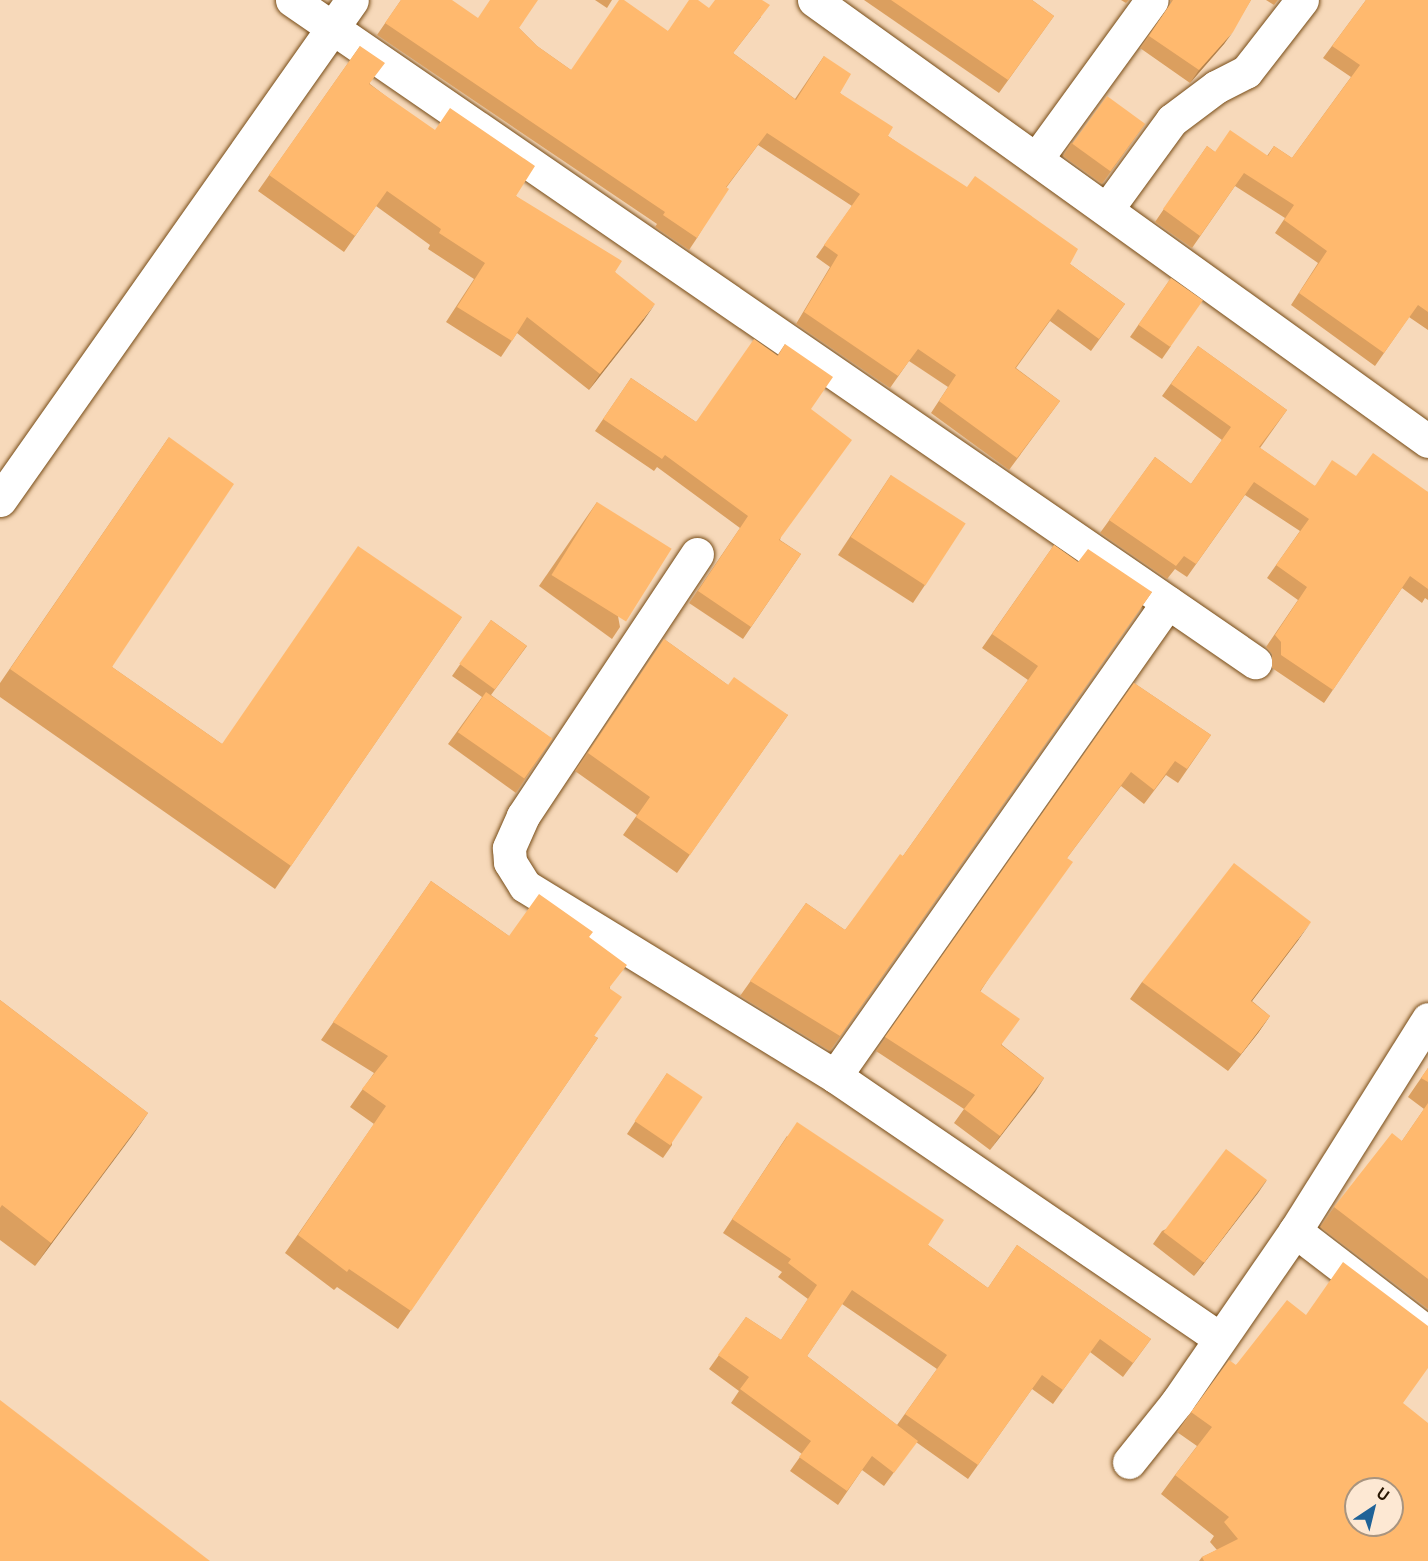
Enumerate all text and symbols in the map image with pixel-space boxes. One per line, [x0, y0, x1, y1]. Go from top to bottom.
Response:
north arrow [1344, 1477, 1404, 1537]
text: U [1373, 1483, 1393, 1504]

